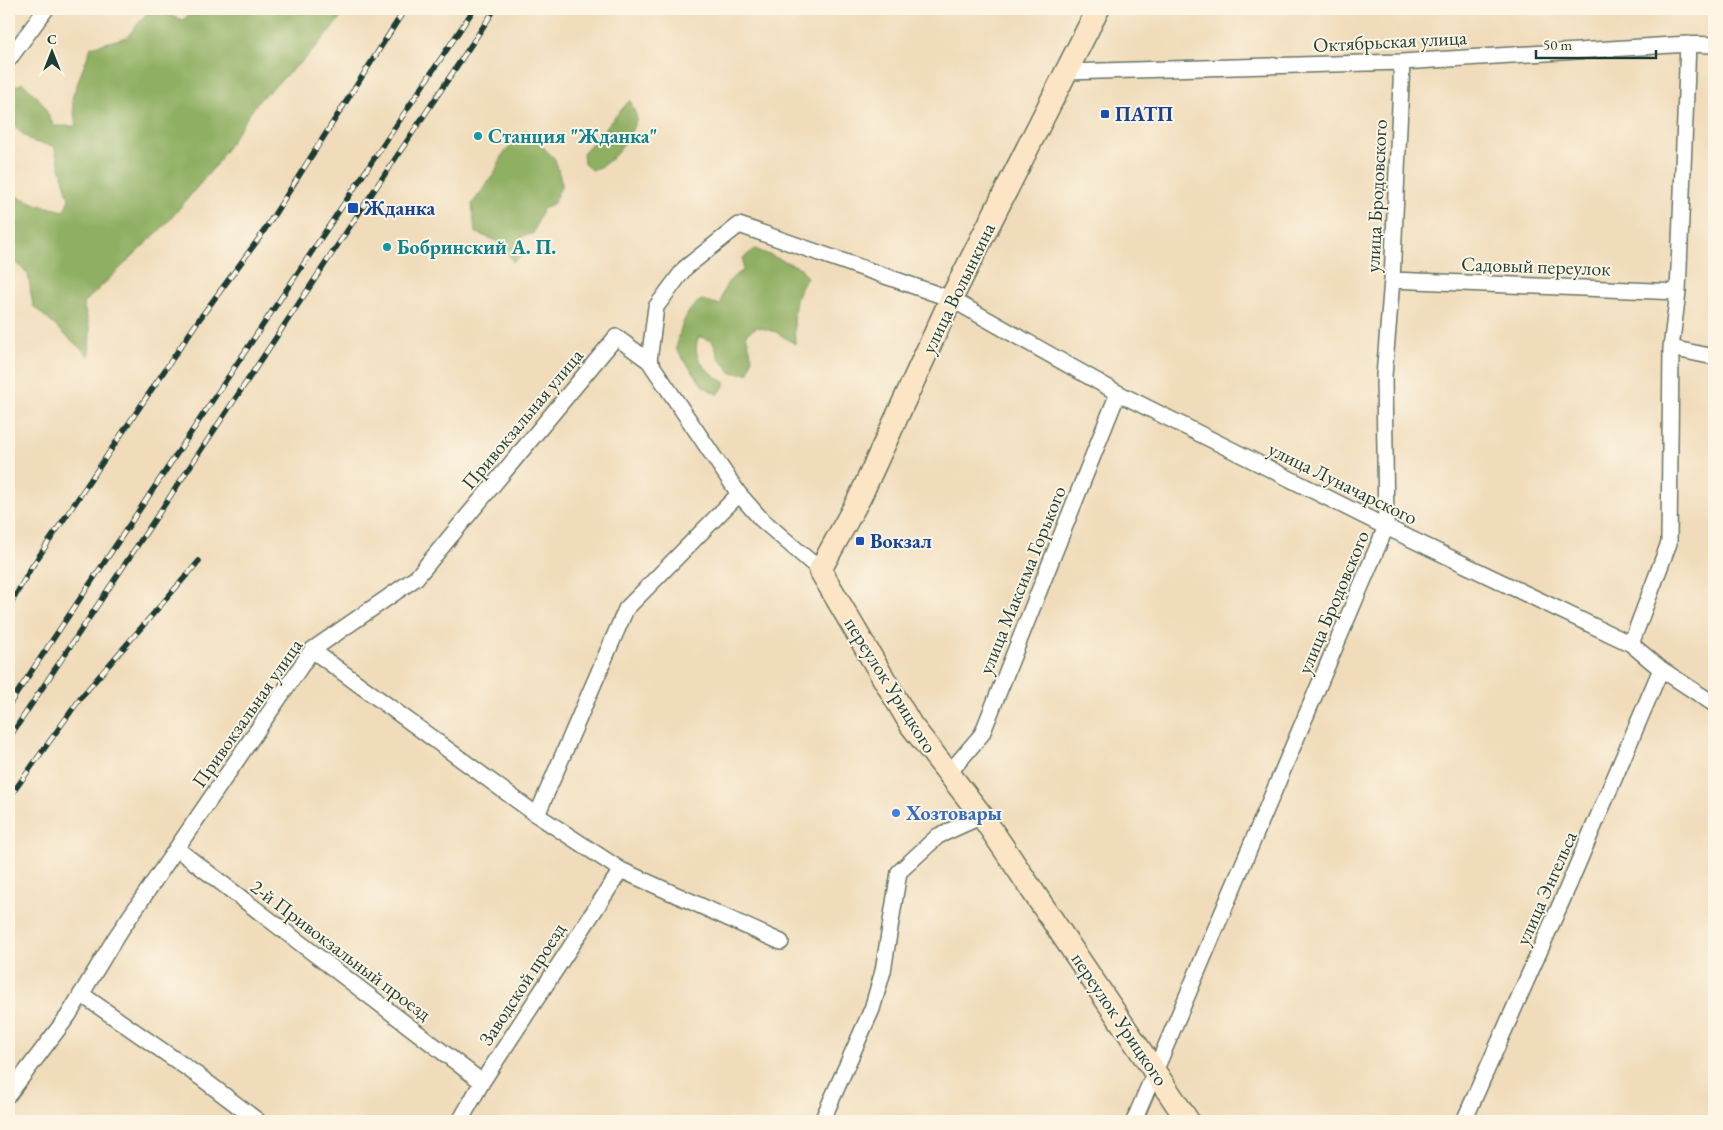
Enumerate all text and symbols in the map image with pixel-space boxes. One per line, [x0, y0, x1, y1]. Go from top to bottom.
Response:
street label: Октябрьская улица [1312, 24, 1468, 58]
north arrow [28, 28, 78, 78]
scale bar [1536, 28, 1656, 60]
text: С [47, 30, 57, 48]
text: 50 m [1543, 35, 1572, 54]
place label: ПАТП [1115, 101, 1173, 127]
marker: ПАТП [1099, 108, 1111, 120]
street label: улица Бродовского [1359, 119, 1393, 273]
place label: Станция "Жданка" [488, 123, 658, 149]
marker: Станция "Жданка" [472, 130, 484, 142]
place label: Жданка [363, 195, 436, 221]
marker: Жданка [346, 201, 360, 215]
street label: улица Волынкина [915, 218, 1001, 358]
place label: Бобринский А. П. [397, 234, 556, 260]
marker: Бобринский А. П. [381, 241, 393, 253]
street label: Садовый переулок [1461, 250, 1612, 282]
street label: Привокзальная улица [455, 343, 589, 495]
street label: улица Луначарского [1264, 436, 1422, 530]
street label: улица Максима Горького [972, 482, 1072, 678]
street label: улица Бродовского [1291, 526, 1375, 678]
place label: Вокзал [870, 528, 932, 554]
marker: Вокзал [854, 535, 866, 547]
street label: переулок Урицкого [839, 612, 943, 758]
street label: Привокзальная улица [186, 633, 308, 793]
place label: Хозтовары [905, 800, 1002, 826]
marker: Хозтовары [890, 807, 902, 819]
street label: улица Энгельса [1509, 827, 1583, 949]
street label: 2-й Привокзальный проезд [245, 874, 437, 1026]
street label: Заводской проезд [473, 918, 571, 1050]
street label: переулок Урицкого [1066, 947, 1174, 1091]

